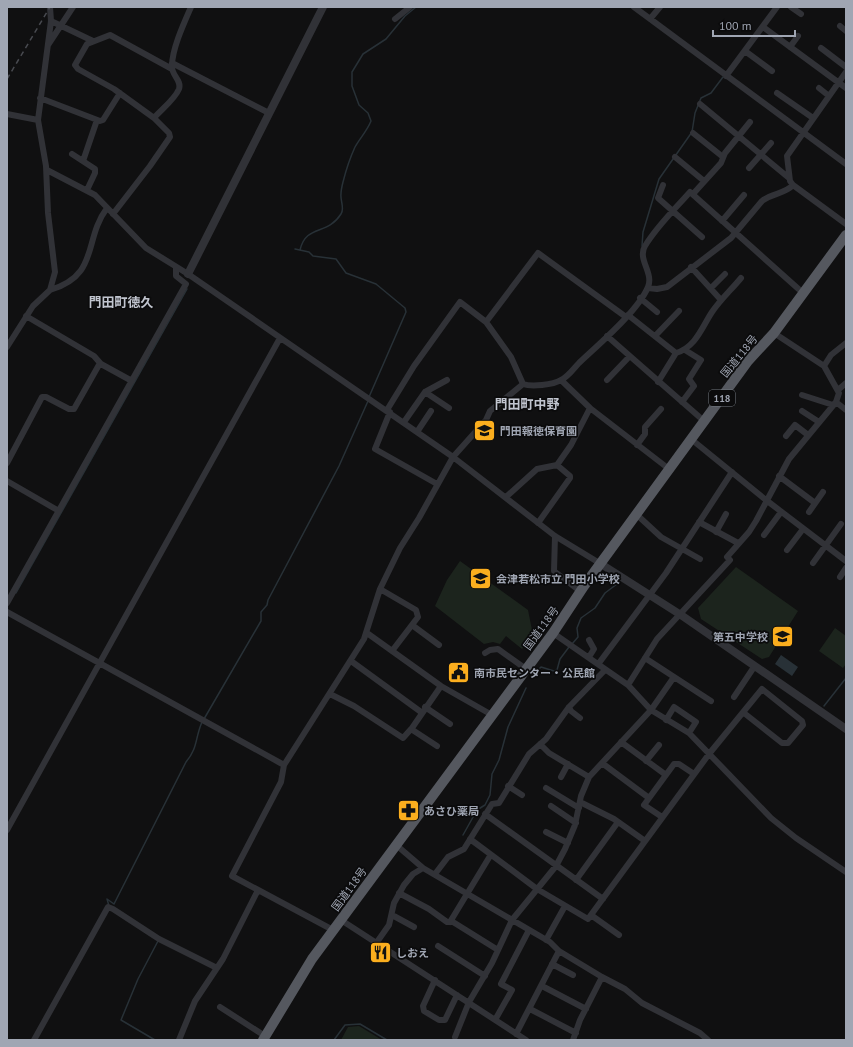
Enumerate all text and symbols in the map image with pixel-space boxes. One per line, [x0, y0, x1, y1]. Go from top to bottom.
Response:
scale bar [713, 12, 795, 38]
text: 100 m [719, 18, 752, 33]
district label: 門田町徳久 [88, 294, 154, 311]
street label: 国道118号 [718, 332, 760, 380]
road number: 118 [709, 390, 735, 406]
district label: 門田町中野 [494, 396, 560, 413]
school or university icon: 門田報徳保育園 [472, 418, 498, 444]
place label: 門田報徳保育園 [500, 424, 577, 438]
school or university icon: 会津若松市立 門田小学校 [467, 566, 493, 592]
place label: 会津若松市立 門田小学校 [496, 572, 620, 586]
street label: 国道118号 [520, 603, 562, 653]
school or university icon: 第五中学校 [770, 624, 796, 650]
place label: 第五中学校 [713, 630, 768, 644]
public building icon: 南市民センター・公民館 [445, 660, 471, 686]
place label: 南市民センター・公民館 [474, 666, 595, 680]
pharmacy icon: あさひ薬局 [395, 798, 421, 824]
place label: あさひ薬局 [424, 804, 479, 818]
street label: 国道118号 [328, 864, 370, 914]
restaurant icon: しおえ [368, 940, 394, 966]
place label: しおえ [396, 946, 429, 960]

